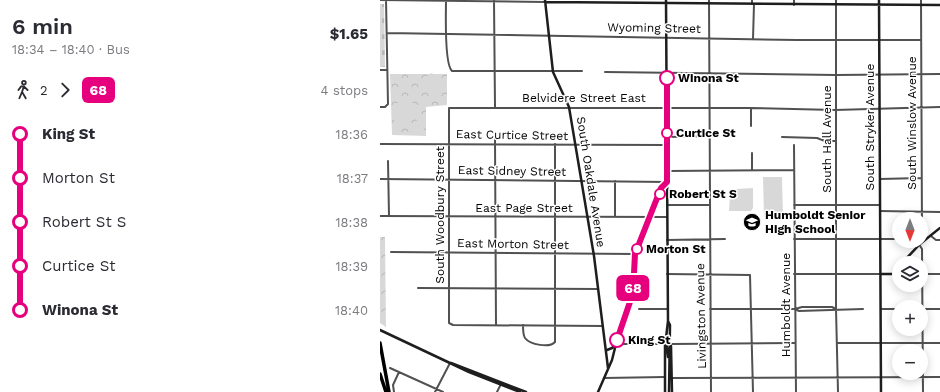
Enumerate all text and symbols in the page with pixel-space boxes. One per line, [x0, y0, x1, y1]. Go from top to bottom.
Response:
text: 6 min [12, 14, 73, 39]
street label: Wyoming Street [607, 20, 701, 36]
text: $1.65 [330, 25, 368, 43]
text: 18:34 – 18:40 · Bus [12, 42, 130, 57]
street label: South Winslow Avenue [905, 56, 919, 190]
street label: South Stryker Avenue [863, 64, 877, 190]
marker: Winona St [659, 70, 675, 86]
place label: Winona St [678, 71, 740, 85]
icon: walk [12, 79, 34, 101]
icon: forward [54, 79, 76, 101]
text: 68 [90, 82, 107, 98]
text: 2 [40, 83, 48, 98]
text: 4 stops [321, 83, 368, 98]
street label: South Hall Avenue [820, 85, 834, 193]
street label: Belvidere Street East [522, 91, 646, 105]
street label: South Oakdale Avenue [574, 116, 608, 248]
text: King St [42, 125, 95, 143]
place label: Curtice St [676, 126, 736, 140]
text: 18:36 [336, 127, 368, 142]
street label: East Curtice Street [456, 127, 568, 143]
marker: Curtice St [661, 127, 673, 139]
street label: South Woodbury Street [433, 146, 447, 284]
street label: East Sidney Street [458, 163, 566, 179]
text: Morton St [42, 169, 115, 187]
text: 18:37 [337, 171, 368, 186]
place label: Robert St S [669, 187, 737, 201]
marker: Robert St S [654, 188, 666, 200]
street label: East Page Street [475, 201, 573, 215]
place label: Humboldt Senior High School [765, 208, 866, 236]
school or university icon: Humboldt Senior High School [742, 212, 762, 232]
north arrow [892, 212, 928, 248]
map controls [892, 212, 928, 380]
text: Robert St S [42, 213, 126, 231]
text: 18:38 [335, 215, 368, 230]
street label: East Morton Street [457, 236, 569, 252]
place label: Morton St [646, 242, 706, 256]
marker: Morton St [631, 243, 643, 255]
street label: Humboldt Avenue [779, 253, 793, 357]
button: layers [892, 256, 928, 292]
text: Curtice St [42, 257, 116, 275]
text: 18:39 [335, 259, 368, 274]
street label: Livingston Avenue [693, 263, 709, 369]
line badge: 68 [615, 275, 651, 301]
text: 68 [624, 280, 642, 296]
button: + [892, 300, 928, 336]
text: Winona St [42, 301, 118, 319]
text: 18:40 [335, 303, 368, 318]
marker: King St [609, 332, 625, 348]
place label: King St [628, 333, 671, 347]
button: − [892, 344, 928, 380]

